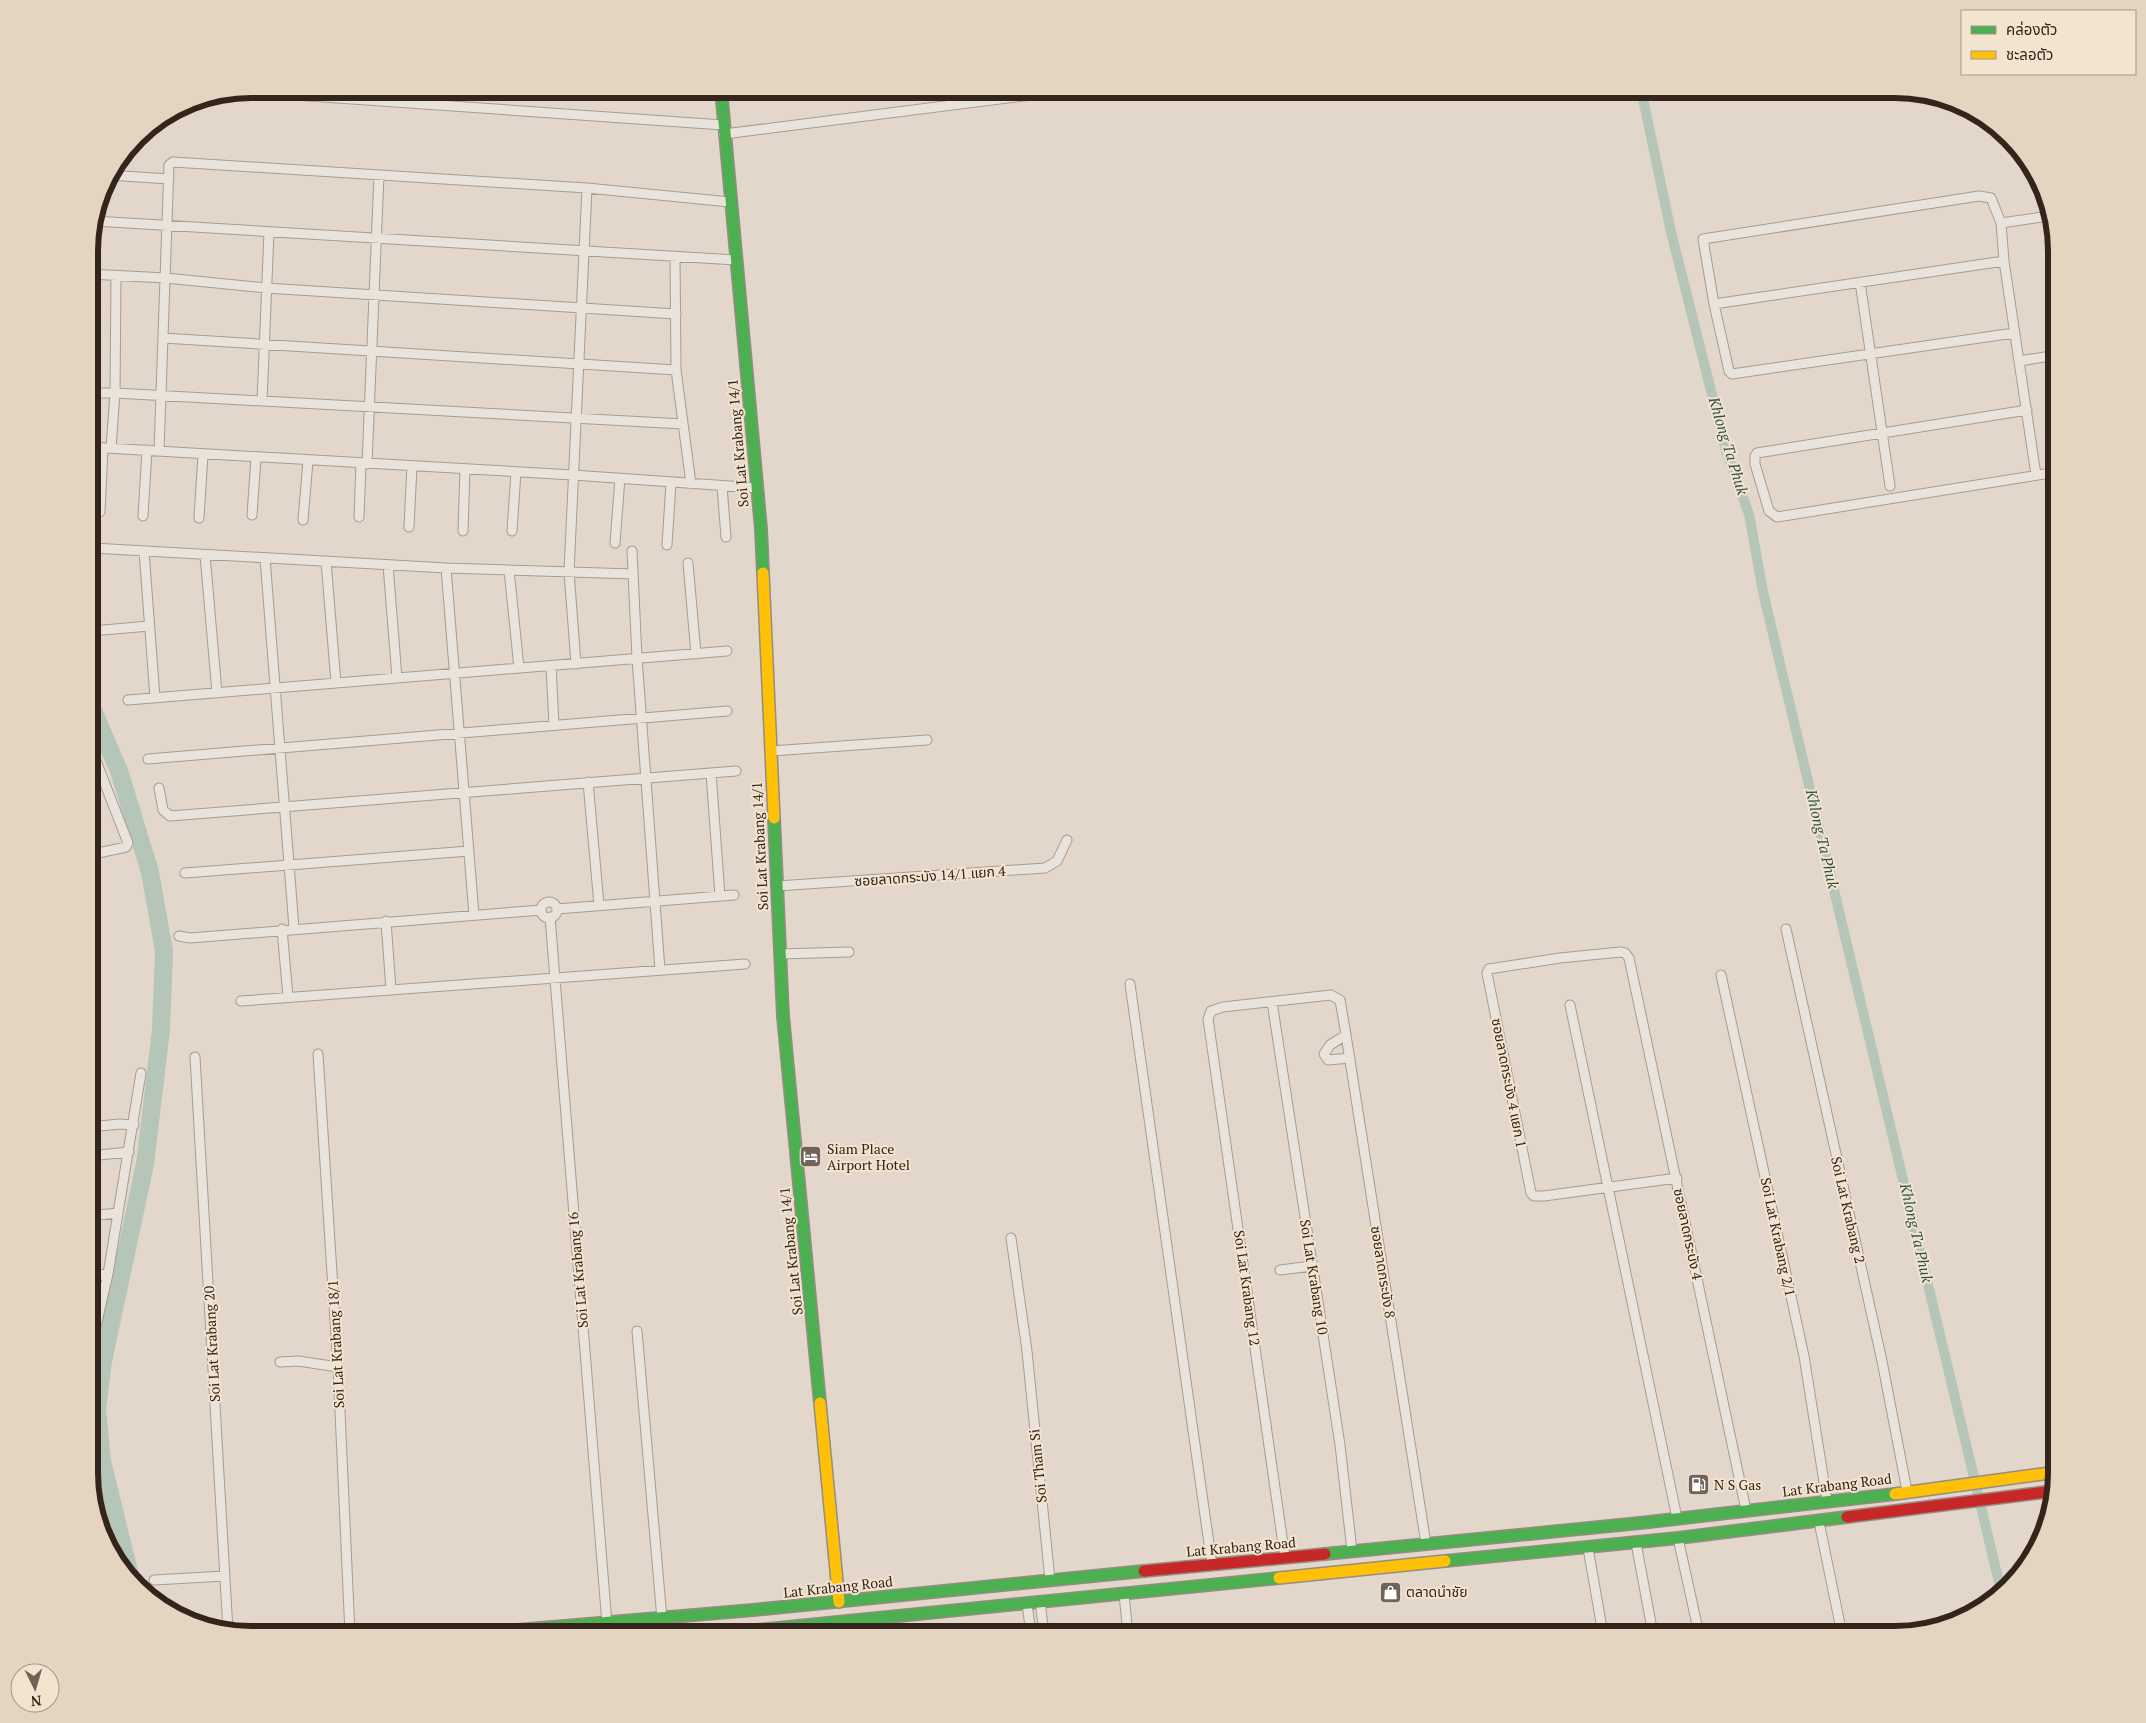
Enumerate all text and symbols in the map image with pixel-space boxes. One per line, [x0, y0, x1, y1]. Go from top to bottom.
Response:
legend [1961, 10, 2136, 75]
text: คล่องตัว [2006, 19, 2057, 39]
text: ชะลอตัว [2006, 44, 2053, 64]
street label: Soi Lat Krabang 14/1 [722, 378, 753, 508]
water label: Khlong Ta Phuk [1704, 393, 1754, 498]
street label: Soi Lat Krabang 14/1 [747, 781, 772, 911]
water label: Khlong Ta Phuk [1802, 786, 1844, 891]
street label: ซอยลาดกระบัง 14/1 แยก 4 [854, 861, 1007, 890]
street label: ซอยลาดกระบัง 4 แยก 1 [1488, 1016, 1531, 1149]
place label: Siam Place Airport Hotel [827, 1139, 910, 1174]
hotel icon: Siam Place Airport Hotel [799, 1145, 823, 1169]
street label: Soi Lat Krabang 2 [1827, 1155, 1870, 1265]
street label: Soi Lat Krabang 2/1 [1757, 1176, 1800, 1298]
water label: Khlong Ta Phuk [1896, 1180, 1938, 1285]
street label: Soi Lat Krabang 14/1 [774, 1186, 807, 1316]
street label: ซอยลาดกระบัง 4 [1670, 1186, 1708, 1282]
street label: Soi Lat Krabang 16 [563, 1211, 592, 1329]
street label: Soi Lat Krabang 10 [1296, 1218, 1333, 1336]
street label: ซอยลาดกระบัง 8 [1367, 1224, 1400, 1319]
street label: Soi Lat Krabang 12 [1230, 1229, 1265, 1347]
street label: Soi Lat Krabang 18/1 [323, 1279, 348, 1409]
street label: Soi Lat Krabang 20 [199, 1285, 224, 1403]
street label: Soi Tham Si [1024, 1428, 1051, 1504]
street label: Lat Krabang Road [1781, 1468, 1893, 1501]
fuel station icon: N S Gas [1686, 1473, 1710, 1497]
place label: N S Gas [1714, 1475, 1761, 1494]
street label: Lat Krabang Road [1185, 1532, 1297, 1561]
street label: Lat Krabang Road [782, 1571, 894, 1602]
shop icon: ตลาดนำชัย [1378, 1580, 1402, 1604]
place label: ตลาดนำชัย [1406, 1582, 1468, 1601]
north arrow [10, 1663, 60, 1713]
text: N [30, 1692, 42, 1711]

